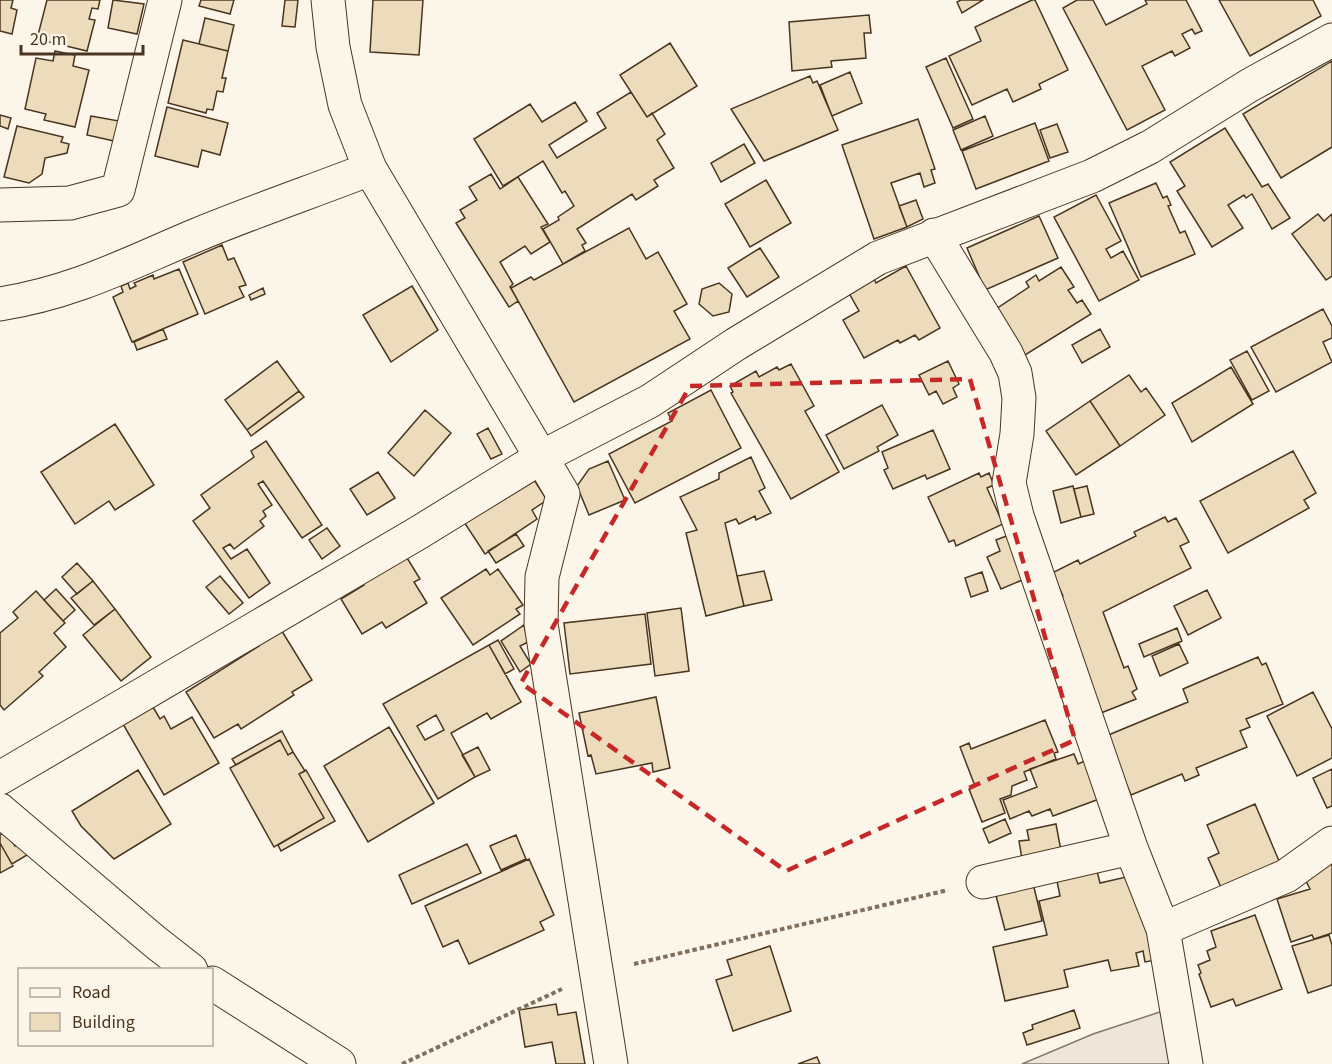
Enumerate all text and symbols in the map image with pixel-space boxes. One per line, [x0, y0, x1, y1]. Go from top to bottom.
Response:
scale bar [21, 18, 142, 56]
text: 20 m [30, 27, 66, 52]
legend [18, 968, 213, 1046]
text: Road [72, 980, 111, 1005]
text: Building [72, 1010, 135, 1035]

